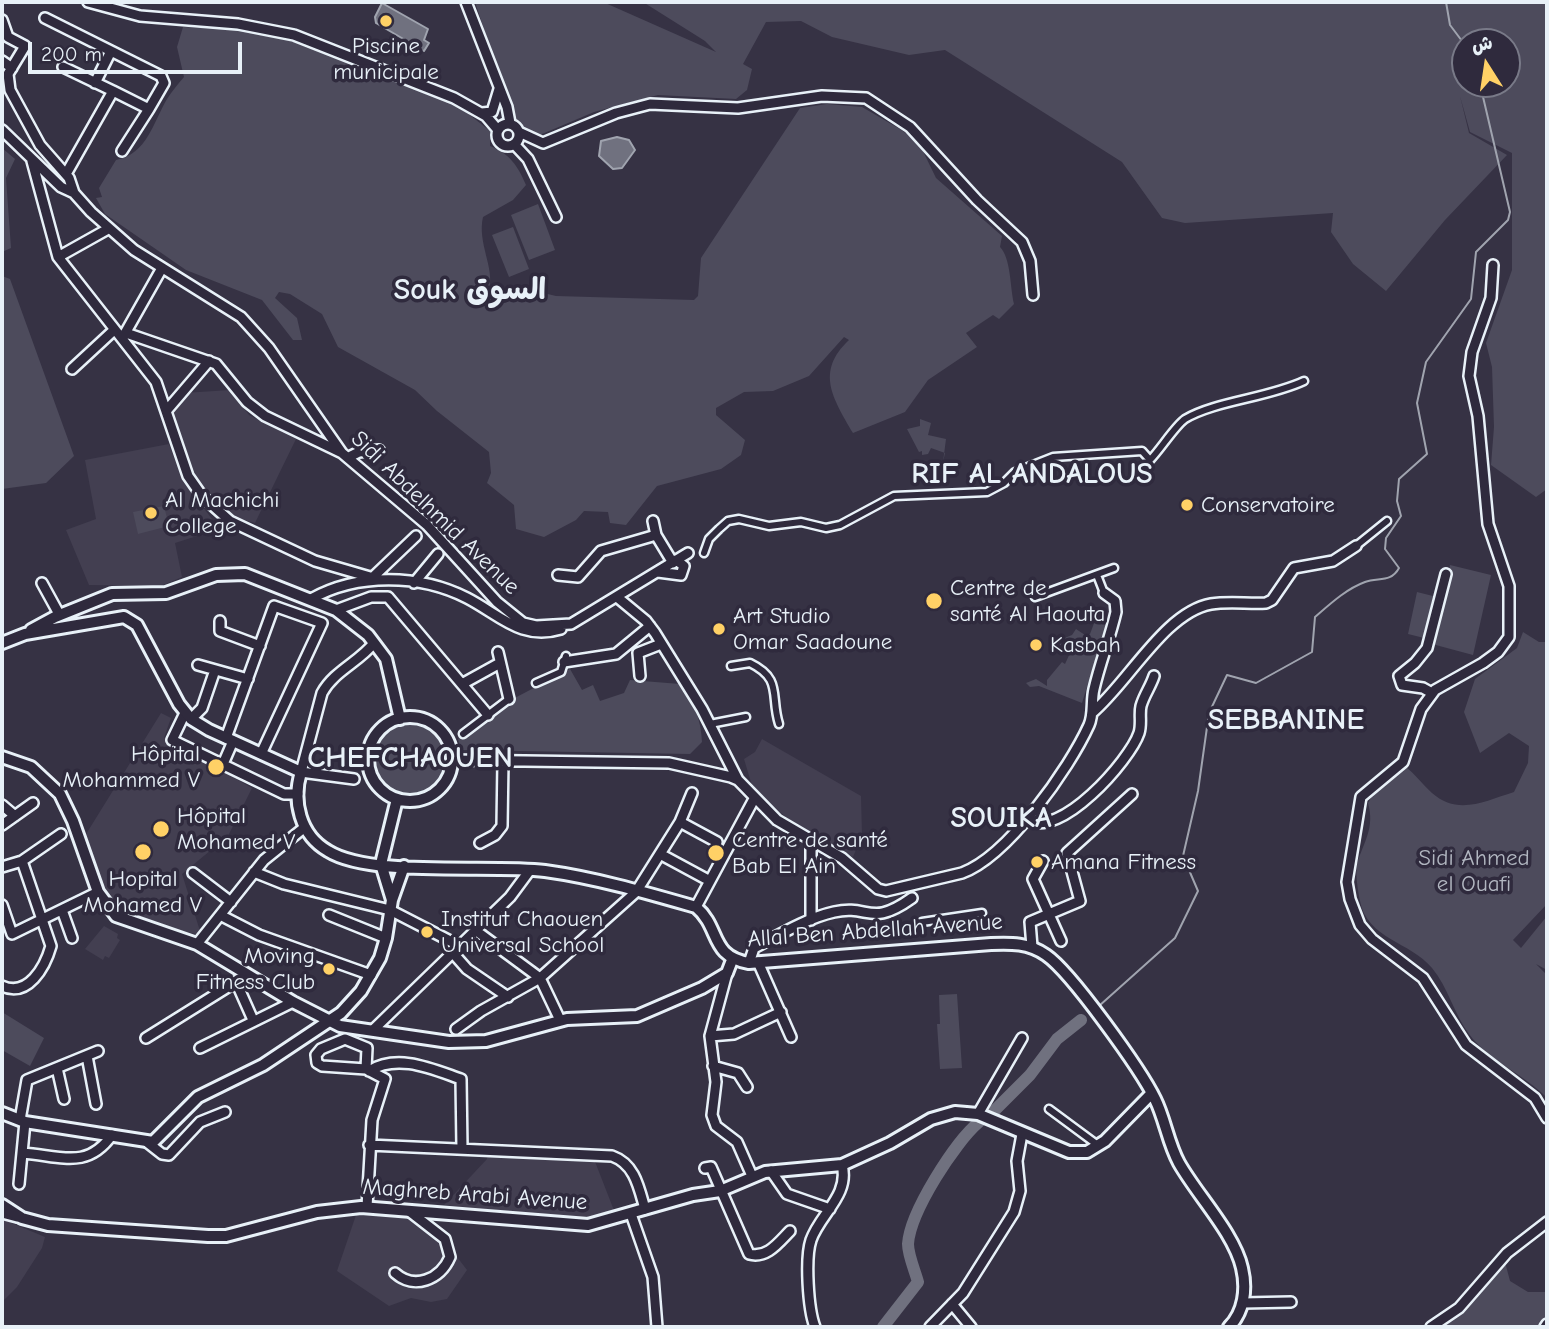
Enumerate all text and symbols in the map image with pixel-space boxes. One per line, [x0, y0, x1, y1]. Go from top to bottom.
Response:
marker: Piscine municipale [378, 13, 394, 29]
scale bar [32, 28, 245, 72]
north arrow [1451, 28, 1521, 98]
text: ش [1470, 31, 1495, 57]
place label: Piscine municipale [333, 32, 439, 86]
text: 200 m [41, 42, 102, 66]
district label: Souk السوق [394, 273, 546, 309]
street label: Sidi Abdelhmid Avenue [345, 425, 525, 601]
district label: RIF AL ANDALOUS [898, 457, 1166, 493]
place label: Al Machichi College [165, 486, 279, 540]
place label: Conservatoire [1201, 491, 1335, 519]
marker: Conservatoire [1179, 497, 1195, 513]
marker: Al Machichi College [143, 505, 159, 521]
place label: Centre de santé Al Haouta [950, 574, 1105, 628]
marker: Centre de santé Al Haouta [924, 591, 944, 611]
place label: Art Studio Omar Saadoune [733, 602, 892, 656]
marker: Art Studio Omar Saadoune [711, 621, 727, 637]
place label: Kasbah [1050, 631, 1121, 659]
marker: Kasbah [1028, 637, 1044, 653]
district label: SEBBANINE [1200, 703, 1372, 739]
place label: Hôpital Mohammed V [63, 740, 200, 794]
district label: CHEFCHAOUEN [298, 741, 522, 777]
marker: Hôpital Mohammed V [206, 757, 226, 777]
district label: SOUIKA [945, 801, 1057, 837]
place label: Hôpital Mohamed V [177, 802, 295, 856]
marker: Hôpital Mohamed V [151, 819, 171, 839]
place label: Centre de santé Bab El Ain [732, 826, 888, 880]
marker: Hopital Mohamed V [133, 842, 153, 862]
marker: Centre de santé Bab El Ain [706, 843, 726, 863]
park label: Sidi Ahmed el Ouafi [1418, 844, 1530, 898]
place label: Amana Fitness [1051, 848, 1196, 876]
marker: Amana Fitness [1029, 854, 1045, 870]
place label: Hopital Mohamed V [84, 865, 202, 919]
place label: Institut Chaouen Universal School [441, 905, 604, 959]
street label: Allal Ben Abdellah Avenue [747, 908, 1003, 954]
marker: Institut Chaouen Universal School [419, 924, 435, 940]
place label: Moving Fitness Club [196, 942, 315, 996]
marker: Moving Fitness Club [321, 961, 337, 977]
street label: Maghreb Arabi Avenue [362, 1173, 588, 1217]

